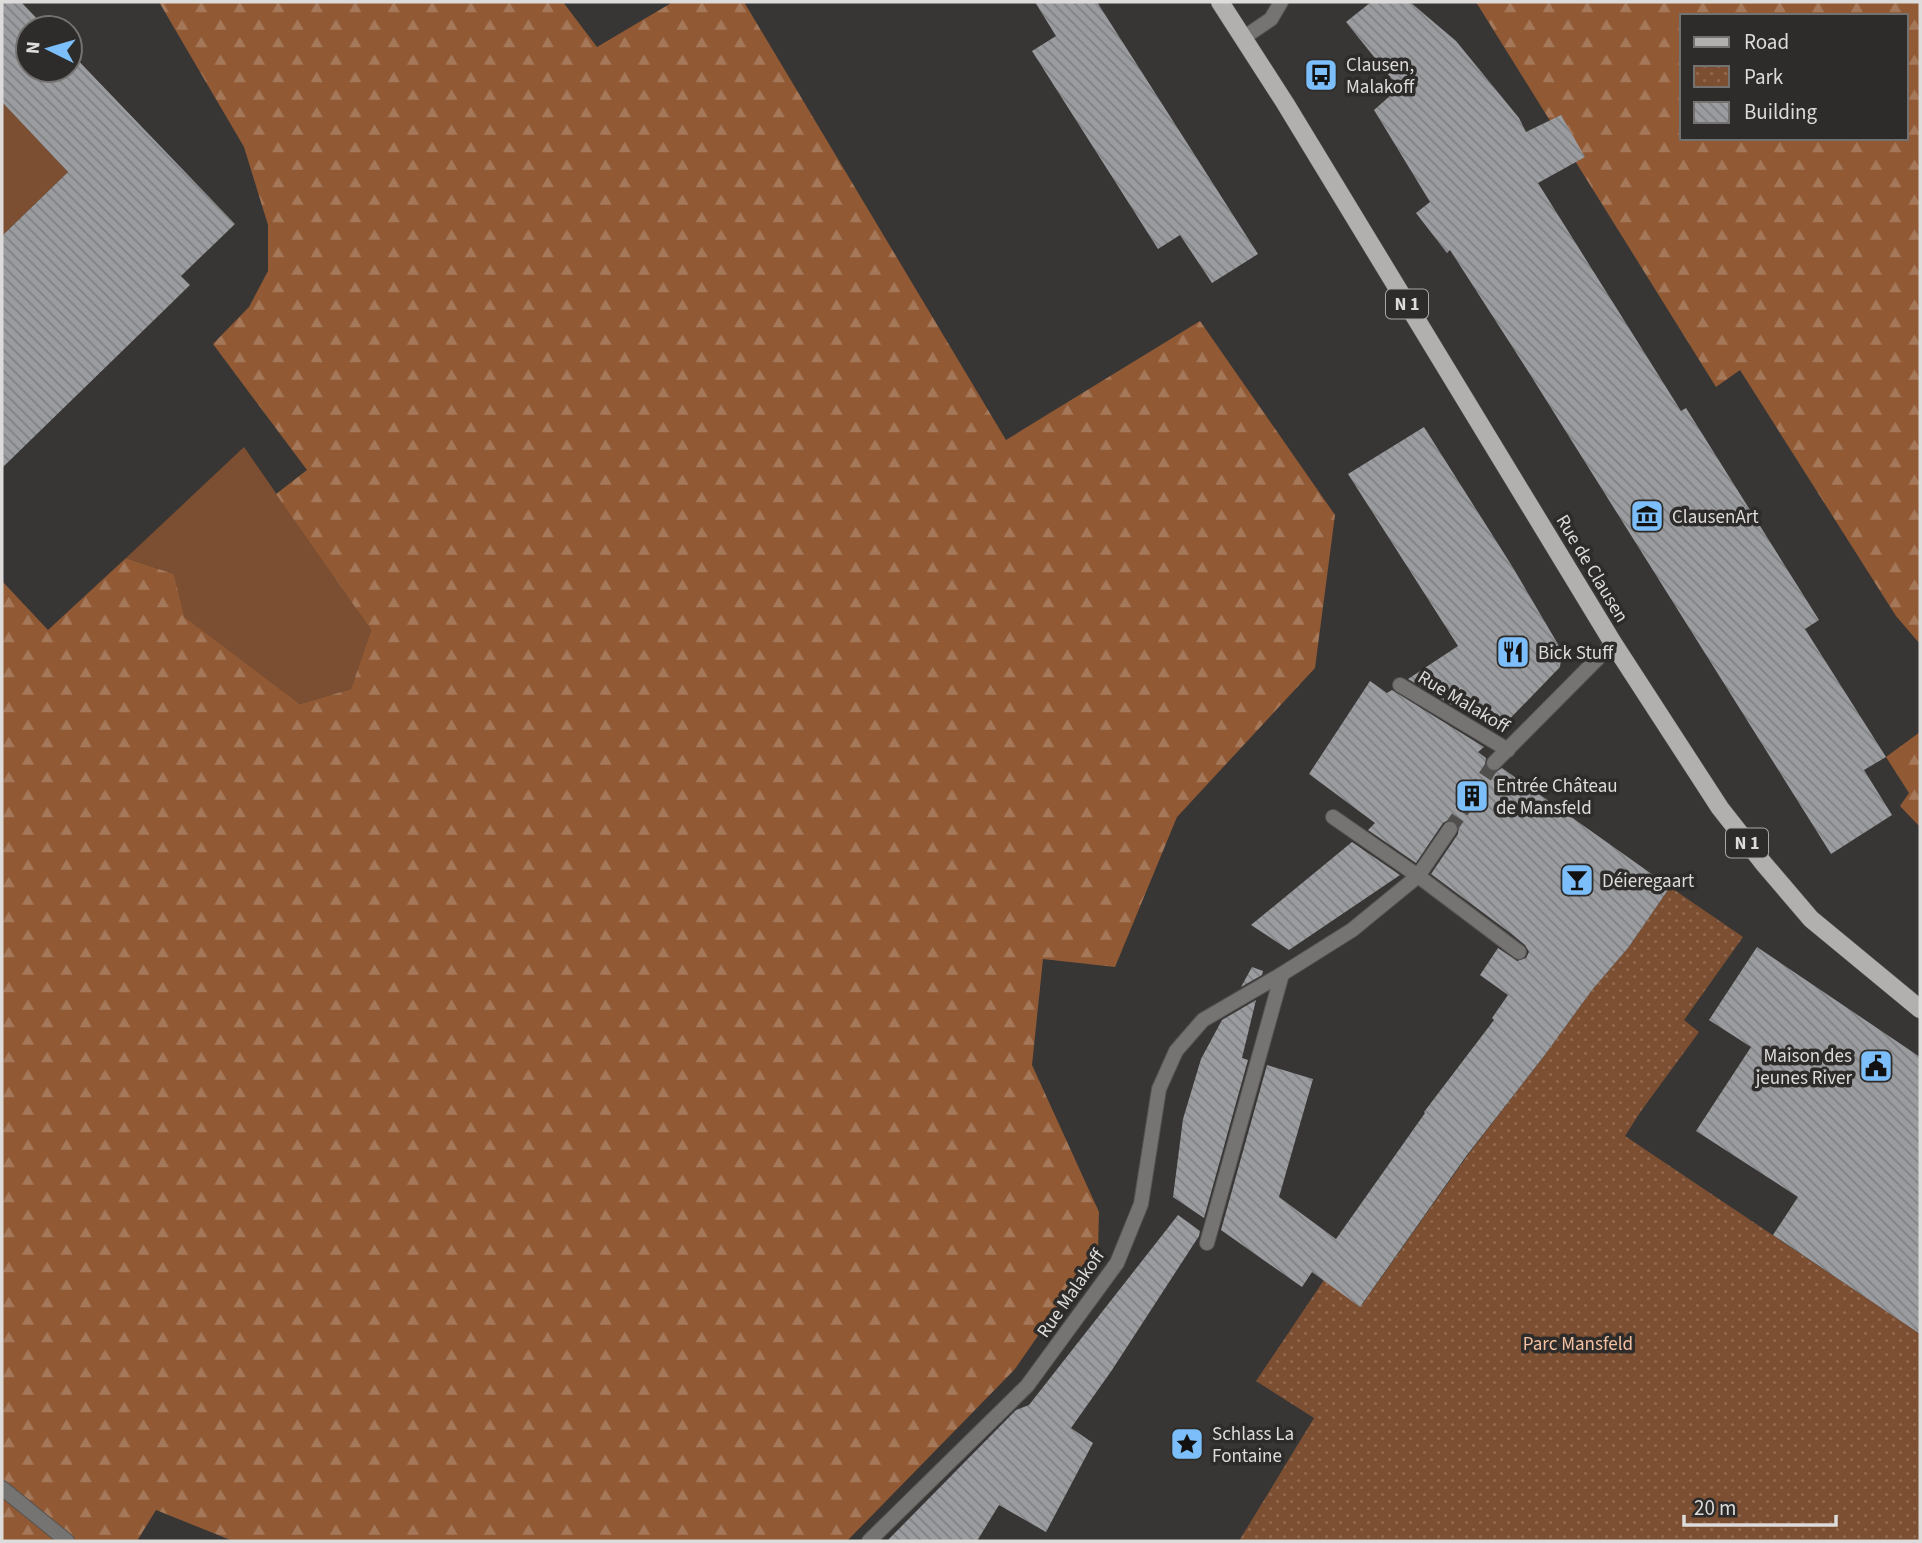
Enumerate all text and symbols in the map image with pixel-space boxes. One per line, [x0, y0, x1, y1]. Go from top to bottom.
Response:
north arrow [14, 14, 84, 84]
legend [1680, 14, 1908, 140]
text: Road [1744, 27, 1789, 57]
text: N [20, 40, 48, 55]
place label: Clausen, Malakoff [1346, 52, 1415, 101]
bus stop icon: Clausen, Malakoff [1302, 56, 1340, 94]
text: Park [1744, 62, 1784, 92]
text: Building [1744, 97, 1818, 127]
road number: N 1 [1386, 290, 1428, 318]
museum icon: ClausenArt [1628, 497, 1666, 535]
place label: ClausenArt [1672, 504, 1759, 531]
street label: Rue de Clausen [1549, 510, 1635, 628]
restaurant icon: Bick Stuff [1494, 633, 1532, 671]
place label: Bick Stuff [1538, 640, 1614, 667]
street label: Rue Malakoff [1412, 664, 1515, 741]
place label: Entrée Château de Mansfeld [1496, 773, 1618, 822]
building icon: Entrée Château de Mansfeld [1453, 777, 1491, 815]
road number: N 1 [1726, 828, 1768, 858]
bar icon: Déieregaart [1558, 861, 1596, 899]
place label: Déieregaart [1602, 868, 1695, 895]
place label: Maison des jeunes River [1755, 1043, 1852, 1092]
public building icon: Maison des jeunes River [1857, 1047, 1895, 1085]
street label: Rue Malakoff [1031, 1243, 1112, 1344]
park label: Parc Mansfeld [1523, 1331, 1633, 1358]
place label: Schlass La Fontaine [1212, 1421, 1294, 1470]
place icon: Schlass La Fontaine [1168, 1425, 1206, 1463]
scale bar [1684, 1484, 1836, 1528]
text: 20 m [1694, 1493, 1736, 1523]

